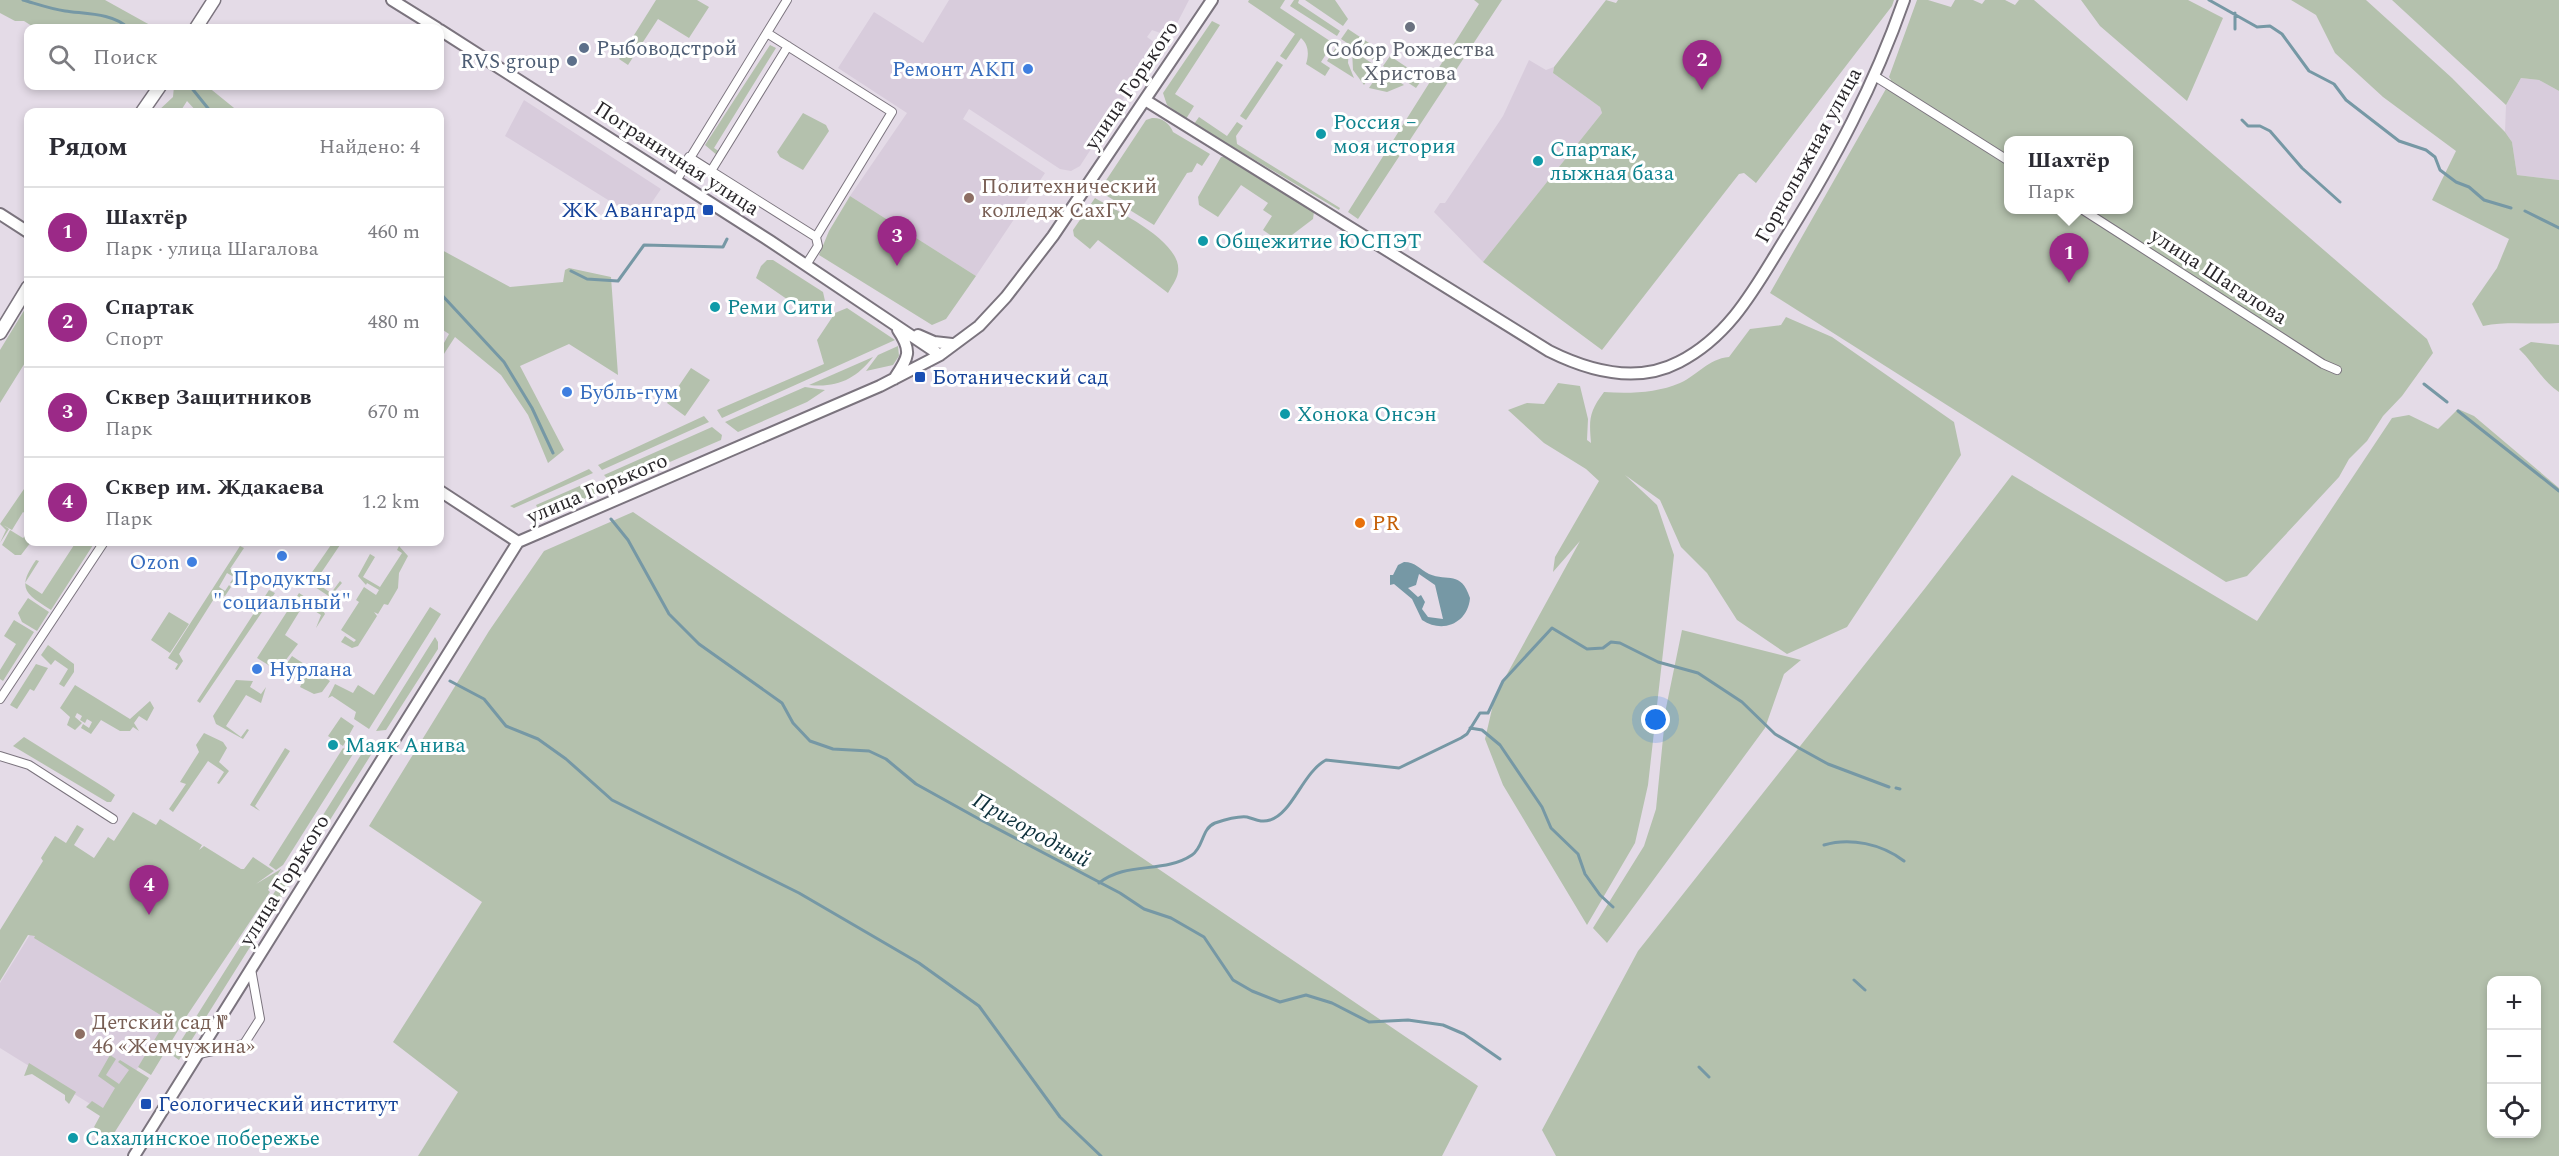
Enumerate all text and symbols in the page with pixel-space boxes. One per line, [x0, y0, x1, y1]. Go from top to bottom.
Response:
street label: улица Горького [1076, 14, 1187, 158]
marker: Собор Рождества Христова [1403, 20, 1417, 34]
search box [24, 24, 444, 90]
place label: Рыбоводстрой [596, 33, 737, 65]
place label: Собор Рождества Христова [1325, 34, 1496, 90]
pin: 2 [1682, 40, 1722, 90]
icon: search [45, 41, 78, 74]
text: Поиск [93, 41, 158, 74]
marker: Рыбоводстрой [577, 41, 591, 55]
place label: RVS group [460, 46, 560, 78]
marker: RVS group [565, 54, 579, 68]
place label: Ремонт АКП [892, 54, 1016, 86]
street label: Горнолыжная улица [1747, 61, 1871, 249]
marker: Ремонт АКП [1021, 62, 1035, 76]
street label: Пограничная улица [587, 93, 766, 225]
place label: Россия – моя история [1333, 107, 1456, 163]
text: Рядом [48, 127, 128, 167]
marker: Россия – моя история [1314, 127, 1328, 141]
text: Найдено: 4 [319, 132, 420, 162]
place label: Спартак, лыжная база [1550, 134, 1675, 190]
popup [2004, 136, 2133, 214]
text: Шахтёр [2027, 144, 2110, 177]
marker: Спартак, лыжная база [1531, 154, 1545, 168]
place label: Политехнический колледж СахГУ [981, 171, 1157, 227]
text: Парк [2027, 177, 2075, 207]
marker: Политехнический колледж СахГУ [962, 191, 976, 205]
place label: ЖК Авангард [562, 195, 696, 227]
text: Шахтёр [105, 201, 187, 234]
marker: ЖК Авангард [701, 203, 715, 217]
pin: 3 [878, 216, 916, 266]
text: 1 [62, 217, 73, 247]
text: 460 m [368, 217, 420, 247]
street label: улица Шагалова [2143, 220, 2294, 334]
place label: Общежитие ЮСПЭТ [1215, 226, 1422, 258]
text: Парк · улица Шагалова [105, 234, 319, 264]
marker: Общежитие ЮСПЭТ [1196, 234, 1210, 248]
pin: 1 [2050, 234, 2088, 283]
text: Спартак [105, 291, 194, 324]
place label: Реми Сити [727, 292, 833, 324]
marker: Реми Сити [708, 300, 722, 314]
text: 2 [62, 307, 73, 337]
text: 480 m [368, 307, 420, 337]
text: Спорт [105, 324, 163, 354]
place label: Ботанический сад [932, 362, 1109, 394]
marker: Ботанический сад [913, 370, 927, 384]
place label: Бубль-гум [579, 377, 679, 409]
text: Сквер Защитников [105, 381, 311, 414]
marker: Бубль-гум [560, 385, 574, 399]
text: 3 [62, 397, 73, 427]
text: 670 m [368, 397, 420, 427]
place label: Хонока Онсэн [1297, 399, 1437, 431]
marker: Хонока Онсэн [1278, 407, 1292, 421]
text: Парк [105, 414, 153, 444]
street label: улица Горького [521, 445, 673, 533]
text: Сквер им. Ждакаева [105, 471, 324, 504]
text: 4 [62, 487, 73, 517]
text: 1.2 km [362, 487, 420, 517]
text: Парк [105, 504, 153, 534]
place label: PR [1372, 508, 1399, 540]
marker: PR [1353, 516, 1367, 530]
place label: Ozon [130, 547, 180, 579]
marker: Продукты "социальный" [275, 549, 289, 563]
marker: Ozon [185, 555, 199, 569]
place label: Продукты "социальный" [213, 563, 351, 619]
place label: Нурлана [269, 654, 353, 686]
marker: Нурлана [250, 662, 264, 676]
your location [1641, 705, 1670, 734]
place label: Маяк Анива [345, 730, 467, 762]
marker: Маяк Анива [326, 738, 340, 752]
water label: Пригородный [966, 784, 1097, 877]
street label: улица Горького [231, 808, 338, 954]
pin: 4 [130, 866, 168, 915]
map controls [2487, 976, 2541, 1138]
button: + [2487, 976, 2541, 1030]
place label: Детский сад № 46 «Жемчужина» [92, 1007, 255, 1063]
marker: Детский сад № 46 «Жемчужина» [73, 1027, 87, 1041]
button: − [2487, 1030, 2541, 1084]
button: locate [2487, 1084, 2541, 1138]
place label: Геологический институт [158, 1089, 398, 1121]
marker: Геологический институт [139, 1097, 153, 1111]
place label: Сахалинское побережье [85, 1123, 320, 1155]
marker: Сахалинское побережье [66, 1131, 80, 1145]

